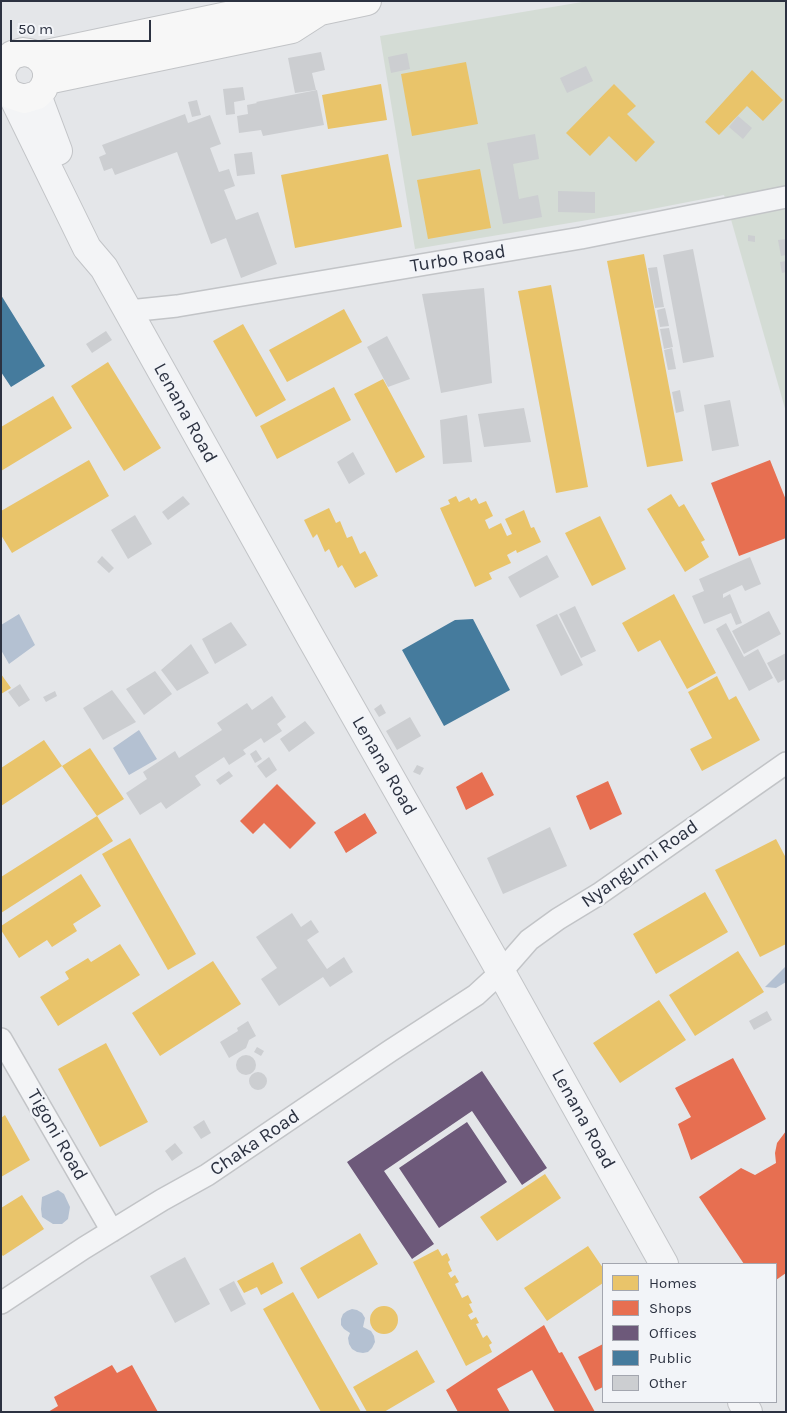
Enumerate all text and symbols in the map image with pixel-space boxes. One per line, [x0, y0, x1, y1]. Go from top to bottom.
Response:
scale bar [12, 10, 154, 42]
text: 50 m [18, 20, 53, 38]
street label: Turbo Road [409, 240, 507, 278]
street label: Lenana Road [148, 359, 222, 467]
street label: Lenana Road [346, 712, 422, 820]
street label: Nyangumi Road [577, 815, 703, 913]
street label: Lenana Road [546, 1065, 620, 1173]
street label: Tigoni Road [22, 1085, 92, 1185]
street label: Chaka Road [206, 1105, 304, 1181]
legend [602, 1263, 777, 1403]
text: Homes [649, 1274, 697, 1292]
text: Shops [649, 1299, 692, 1317]
text: Offices [649, 1324, 697, 1342]
text: Public [649, 1349, 692, 1367]
text: Other [649, 1374, 687, 1392]

